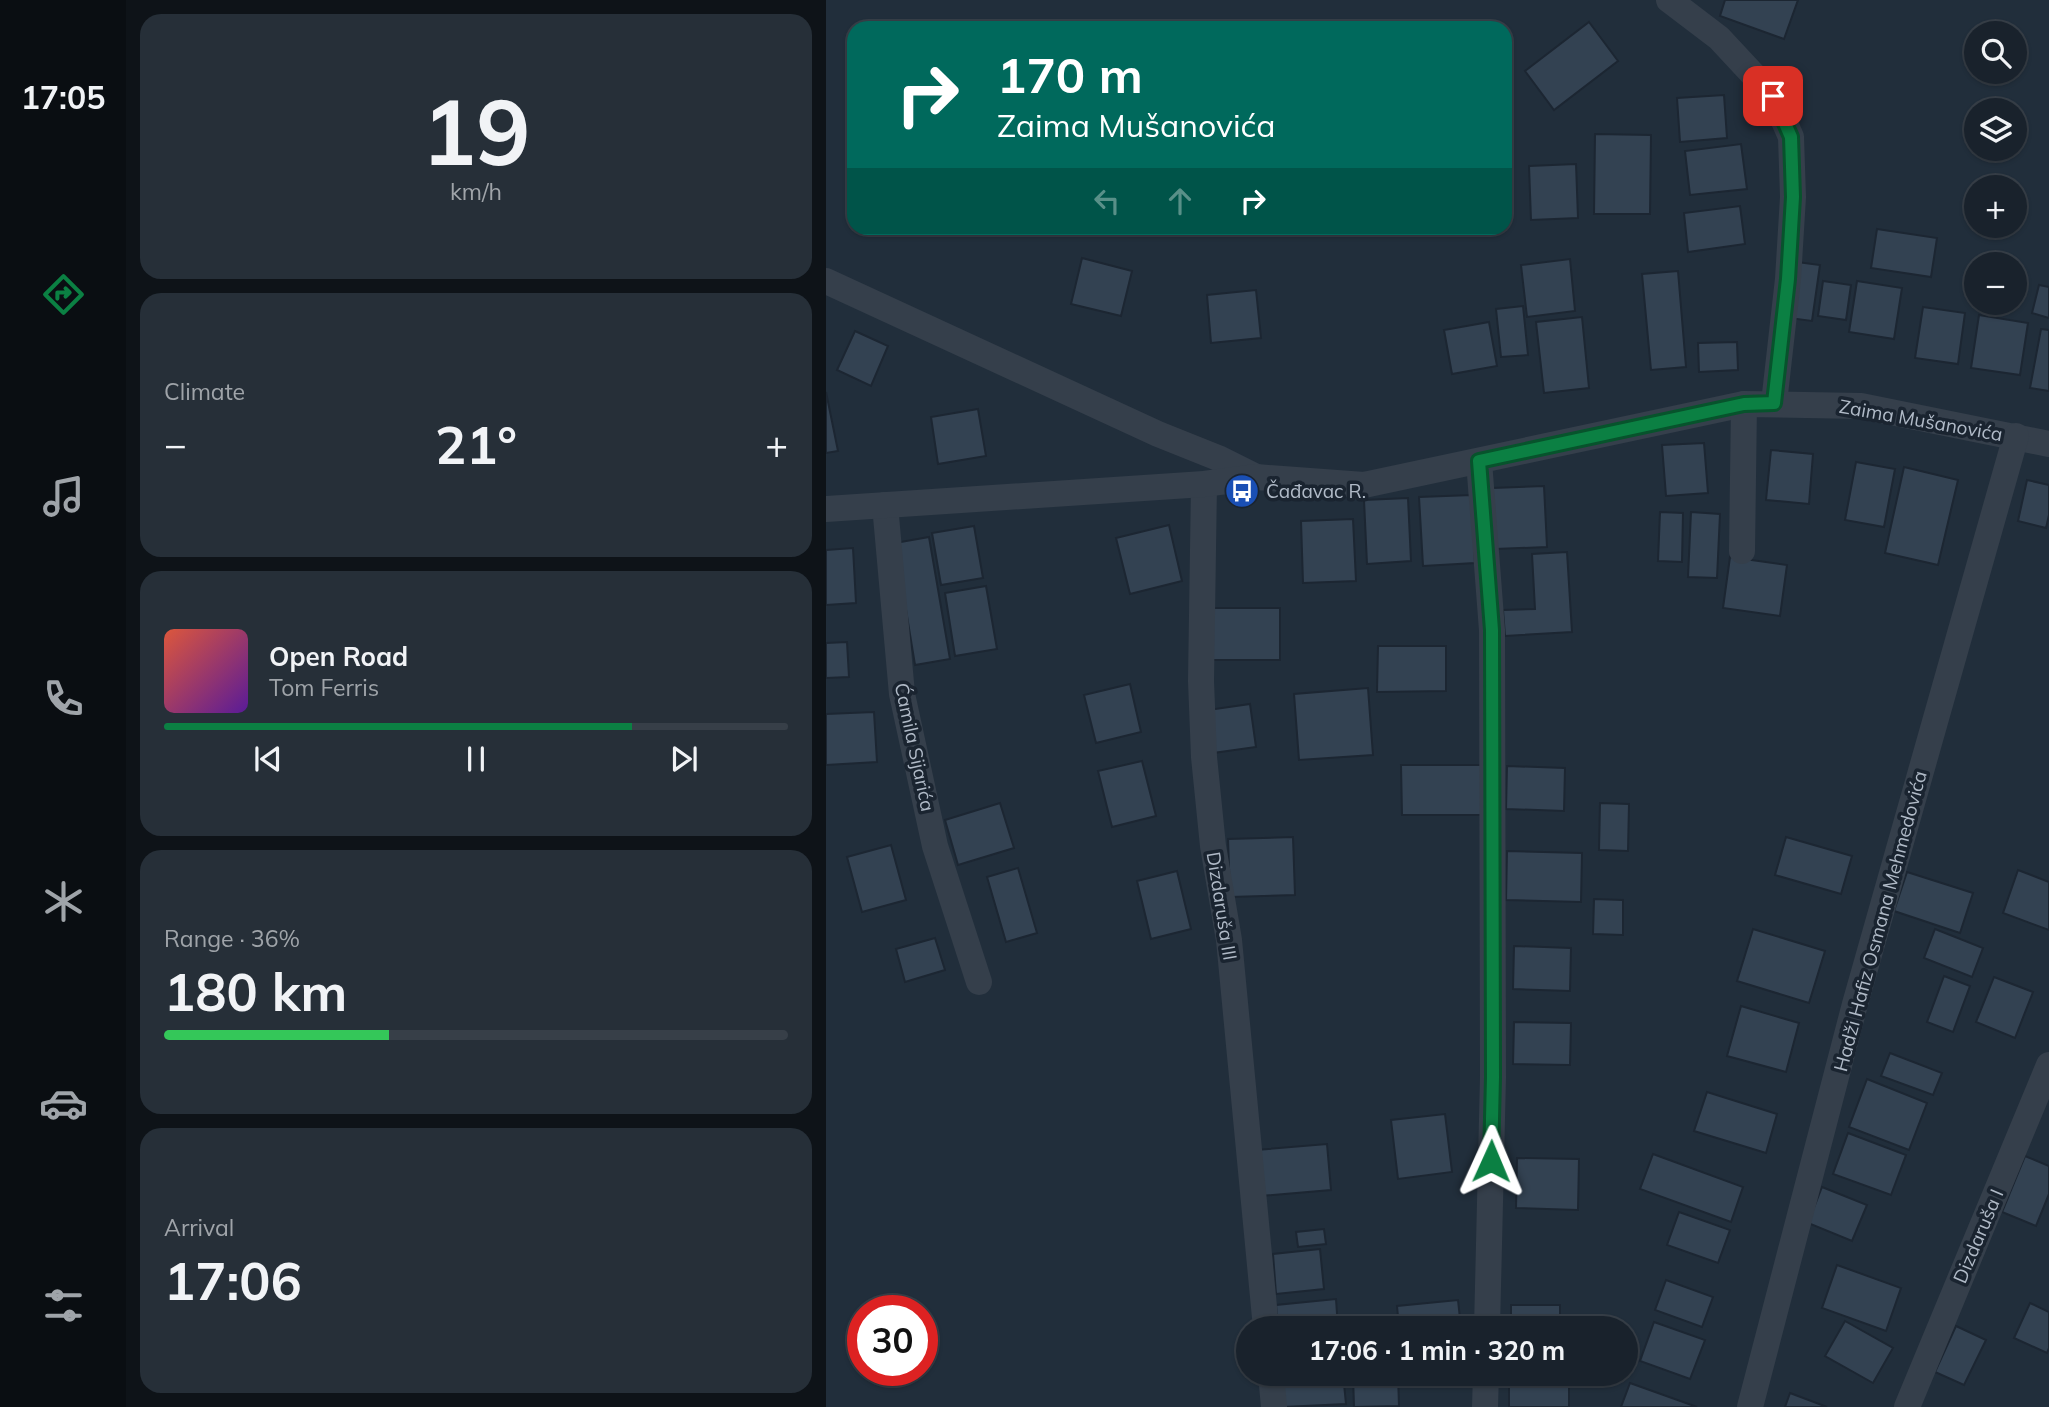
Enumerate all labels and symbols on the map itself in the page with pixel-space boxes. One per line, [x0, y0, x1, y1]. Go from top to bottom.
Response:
pin [1743, 66, 1803, 126]
street label: Zaima Mušanovića [1837, 394, 2005, 446]
bus stop icon: Čađavac R. [1223, 472, 1261, 510]
place label: Čađavac R. [1266, 479, 1366, 503]
street label: Ćamila Sijarića [890, 681, 940, 813]
street label: Hadži Hafiz Osmana Mehmedovića [1828, 768, 1932, 1074]
street label: Dizdaruša III [1202, 850, 1242, 962]
position arrow [1454, 1124, 1528, 1198]
street label: Dizdaruša I [1947, 1185, 2009, 1287]
speed limit sign: 30 [847, 1295, 938, 1386]

